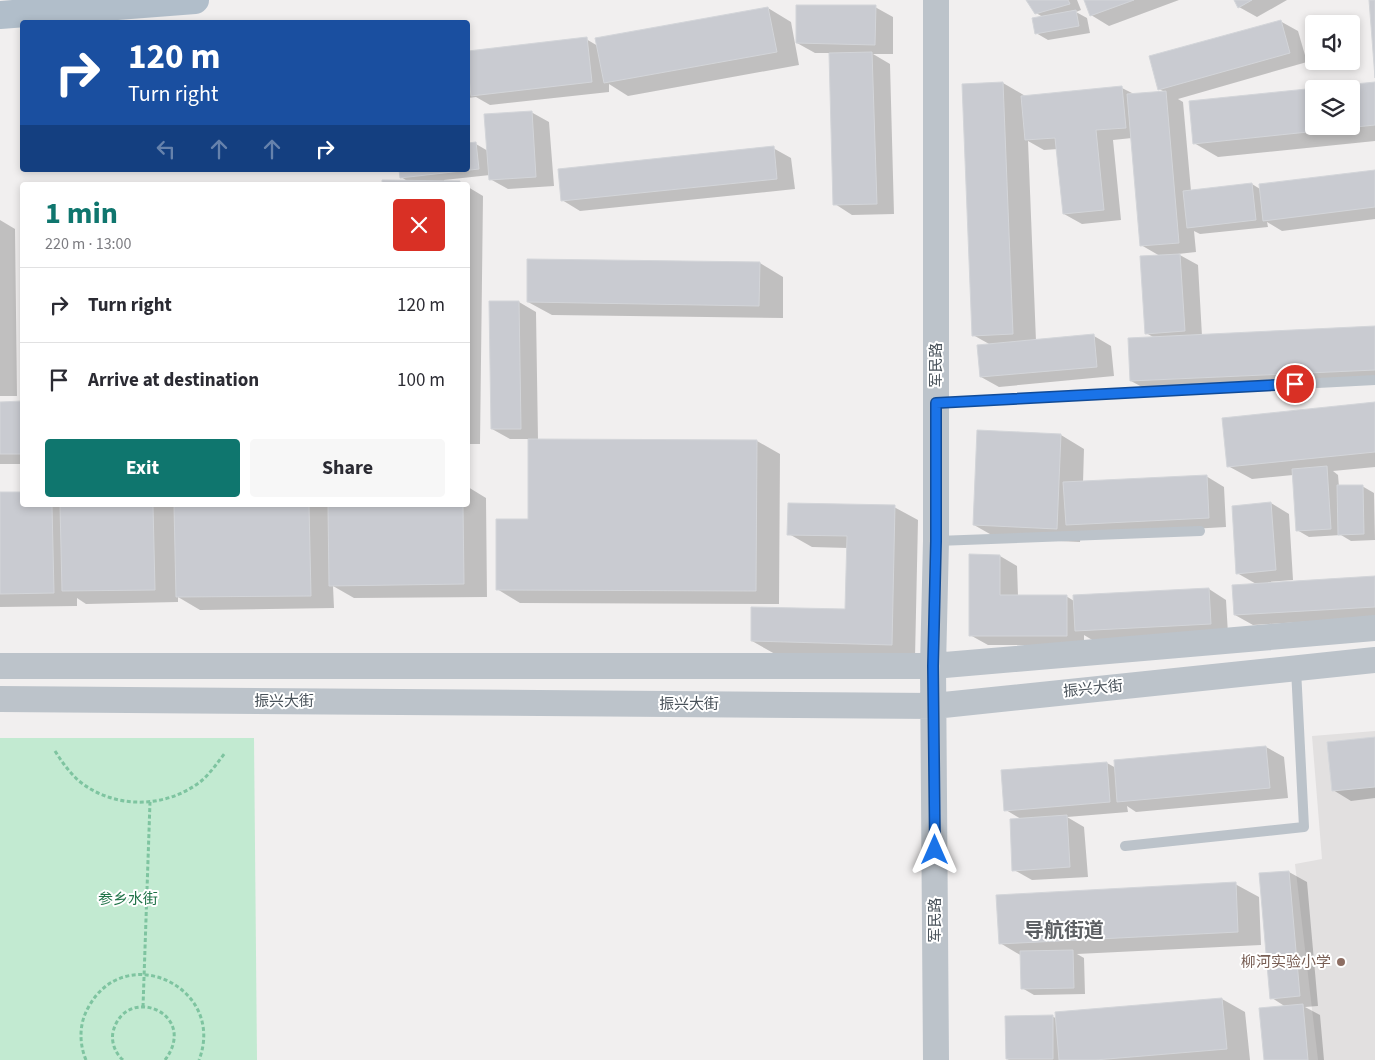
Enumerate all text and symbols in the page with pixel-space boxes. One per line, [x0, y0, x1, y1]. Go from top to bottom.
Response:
map controls [1305, 15, 1360, 135]
button: sound [1305, 15, 1360, 70]
text: 120 m [128, 32, 220, 82]
icon: right [45, 40, 110, 105]
text: Turn right [128, 78, 218, 110]
button: layers [1305, 80, 1360, 135]
icon: left [152, 135, 180, 163]
icon: ahead [205, 135, 233, 163]
icon: ahead [258, 135, 286, 163]
icon: right [311, 135, 339, 163]
text: 1 min [45, 192, 118, 235]
button: close [393, 199, 445, 251]
text: 220 m · 13:00 [45, 233, 132, 255]
icon: right [45, 291, 73, 319]
text: Turn right [88, 292, 172, 319]
text: 120 m [397, 292, 445, 319]
street label: 军民路 [926, 342, 947, 388]
pin [1274, 363, 1316, 405]
icon: arrive [45, 366, 73, 394]
text: Arrive at destination [88, 367, 259, 394]
text: 100 m [397, 367, 445, 394]
icon: arrive [1281, 370, 1309, 398]
button: Exit [45, 439, 240, 497]
button: Share [250, 439, 445, 497]
street label: 振兴大街 [1062, 675, 1124, 703]
street label: 振兴大街 [254, 691, 314, 712]
street label: 振兴大街 [659, 694, 719, 715]
position arrow [908, 823, 960, 875]
park label: 参乡水街 [98, 889, 158, 910]
street label: 军民路 [925, 897, 946, 943]
district label: 导航街道 [1024, 917, 1104, 945]
place label: 柳河实验小学 [1241, 952, 1331, 973]
marker: 柳河实验小学 [1335, 956, 1347, 968]

